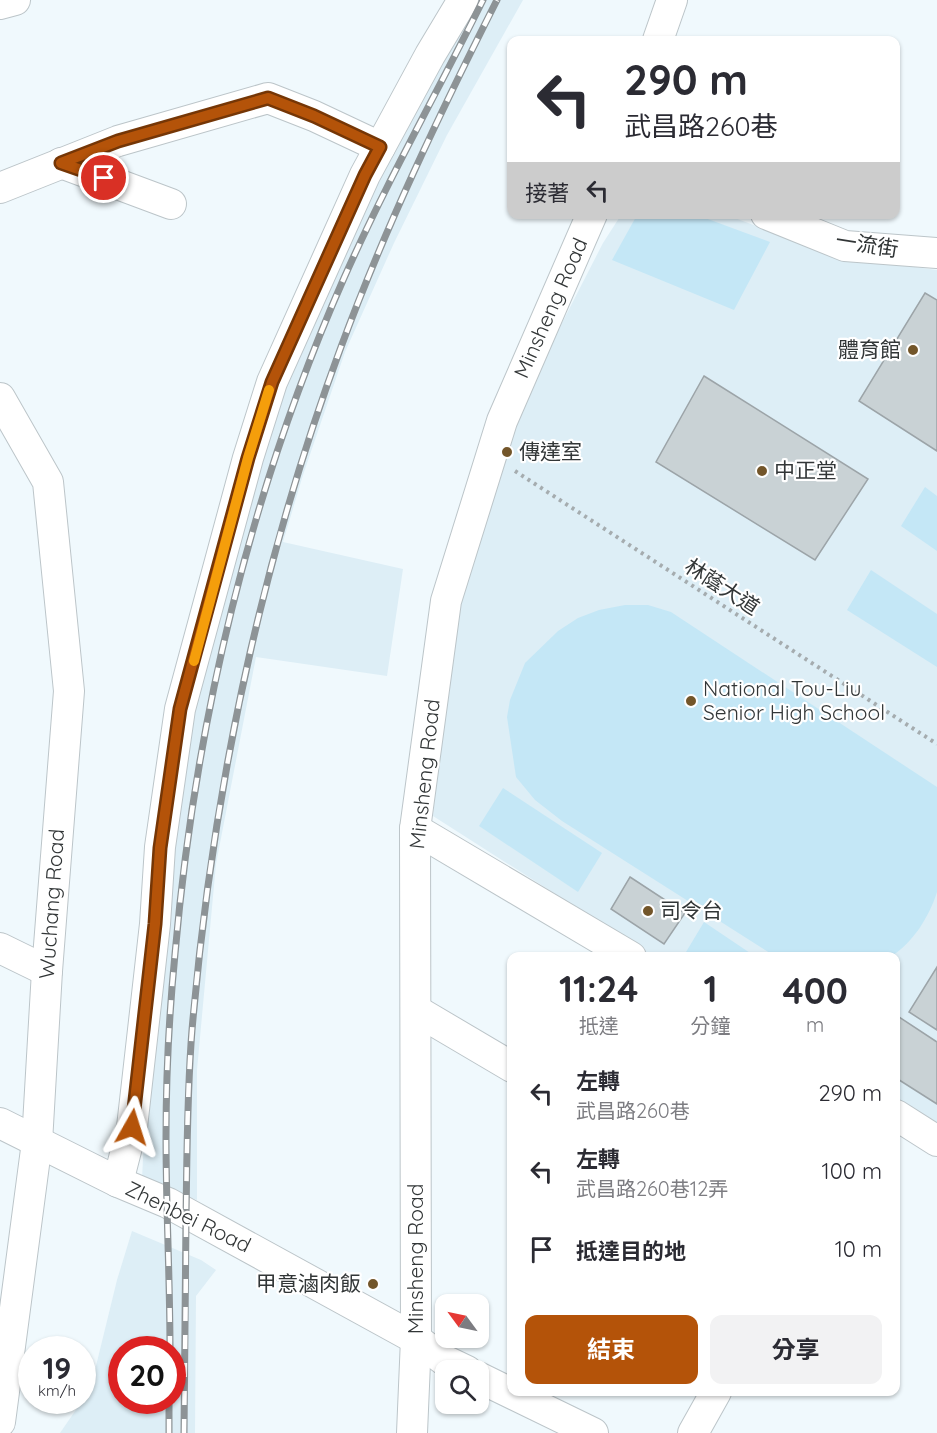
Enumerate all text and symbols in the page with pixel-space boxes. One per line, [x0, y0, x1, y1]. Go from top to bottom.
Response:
text: 290 m [624, 53, 748, 106]
icon: left [525, 60, 603, 138]
text: 武昌路260巷 [624, 109, 778, 143]
pin [78, 152, 129, 203]
icon: arrive [87, 161, 120, 194]
icon: left [581, 174, 614, 207]
text: 接著 [525, 179, 569, 207]
street label: 一流街 [834, 226, 900, 262]
street label: Minsheng Road [508, 233, 593, 382]
place label: 體育館 [838, 336, 901, 362]
marker: 體育館 [906, 343, 920, 357]
place label: 傳達室 [519, 438, 582, 464]
marker: 傳達室 [500, 445, 514, 459]
place label: 中正堂 [774, 457, 837, 483]
marker: 中正堂 [755, 464, 769, 478]
street label: 林蔭大道 [680, 552, 765, 620]
place label: National Tou-Liu Senior High School [703, 675, 885, 725]
marker: National Tou-Liu Senior High School [684, 694, 698, 708]
street label: Minsheng Road [403, 698, 445, 850]
street label: Wuchang Road [33, 828, 69, 980]
place label: 司令台 [660, 897, 723, 923]
marker: 司令台 [641, 904, 655, 918]
text: 11:24 [559, 966, 639, 1011]
text: 1 [704, 966, 718, 1011]
text: 400 [783, 968, 848, 1013]
text: m [806, 1012, 824, 1037]
text: 抵達 [579, 1013, 619, 1038]
text: 分鐘 [691, 1013, 731, 1038]
text: 左轉 [576, 1067, 620, 1095]
icon: left [525, 1077, 558, 1110]
text: 290 m [818, 1079, 882, 1107]
position arrow [100, 1095, 164, 1159]
text: 武昌路260巷 [576, 1098, 690, 1123]
text: 左轉 [576, 1145, 620, 1173]
icon: left [525, 1155, 558, 1188]
text: 100 m [822, 1157, 882, 1185]
street label: Zhenbei Road [121, 1175, 255, 1258]
text: 武昌路260巷12弄 [576, 1176, 728, 1201]
street label: Minsheng Road [402, 1184, 428, 1334]
icon: arrive [525, 1233, 558, 1266]
text: 10 m [835, 1235, 882, 1263]
text: 抵達目的地 [576, 1237, 686, 1265]
place label: 甲意滷肉飯 [256, 1270, 361, 1296]
marker: 甲意滷肉飯 [366, 1277, 380, 1291]
north arrow [435, 1294, 489, 1348]
map controls [435, 1294, 489, 1414]
button: 結束 [525, 1315, 698, 1384]
button: 分享 [710, 1315, 882, 1384]
speed limit sign: 20 [108, 1336, 186, 1414]
text: 19 [43, 1349, 71, 1387]
button: search [435, 1360, 489, 1414]
text: km/h [38, 1381, 76, 1400]

